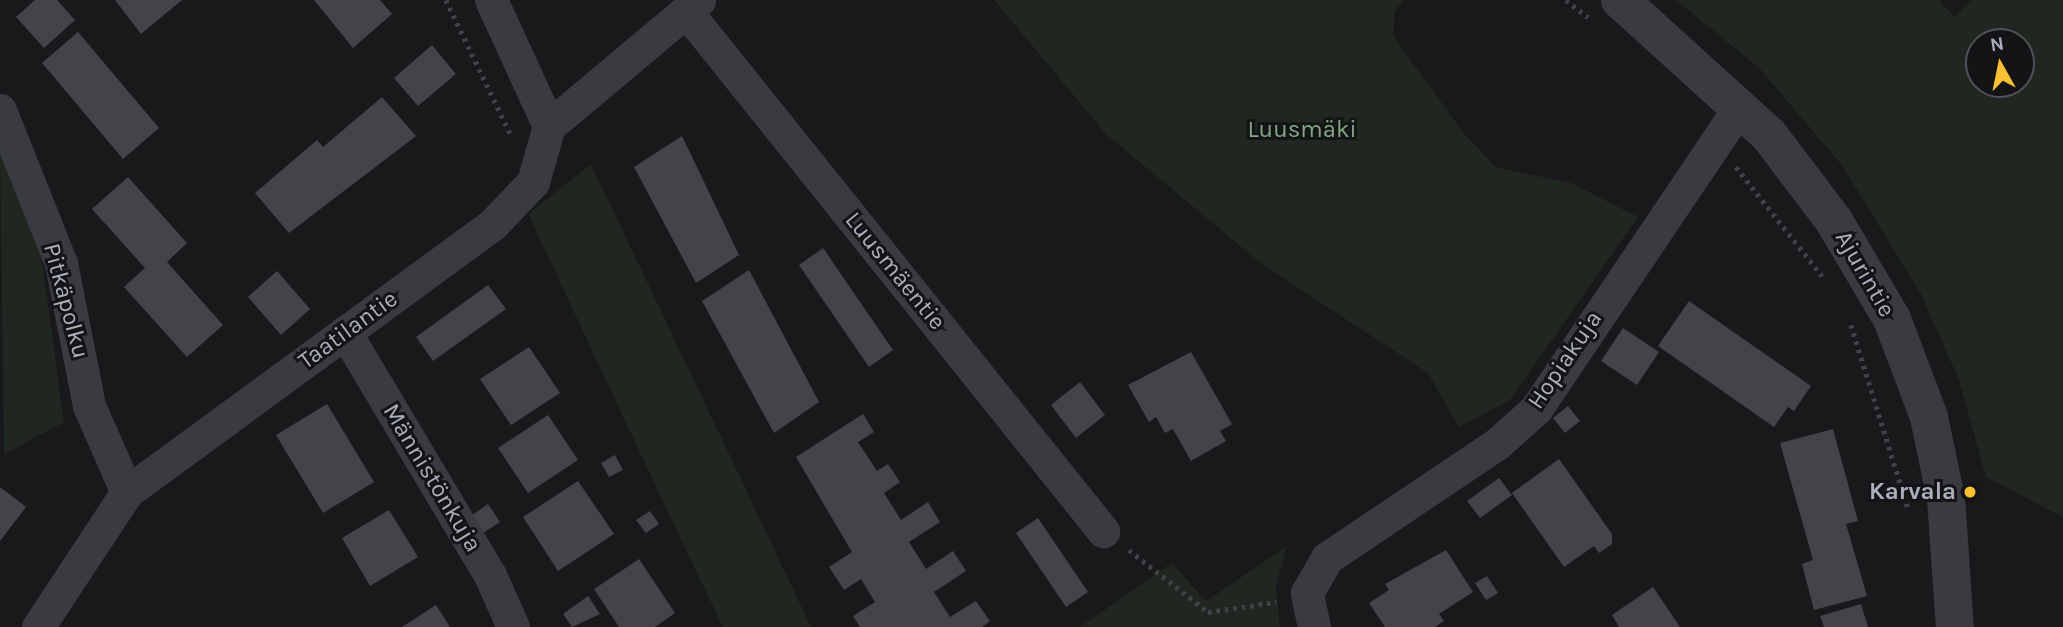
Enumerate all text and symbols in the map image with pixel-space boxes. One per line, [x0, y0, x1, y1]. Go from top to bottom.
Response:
north arrow [1965, 28, 2035, 98]
text: N [1989, 32, 2005, 56]
park label: Luusmäki [1247, 116, 1357, 144]
street label: Luusmäentie [839, 206, 951, 336]
street label: Ajurintie [1829, 226, 1901, 322]
street label: Pitkäpolku [37, 240, 95, 362]
street label: Taatilantie [293, 284, 403, 376]
street label: Hopiakuja [1522, 305, 1608, 415]
street label: Männistönkuja [376, 399, 488, 557]
place label: Karvala [1869, 478, 1956, 506]
marker: Karvala [1962, 484, 1978, 500]

